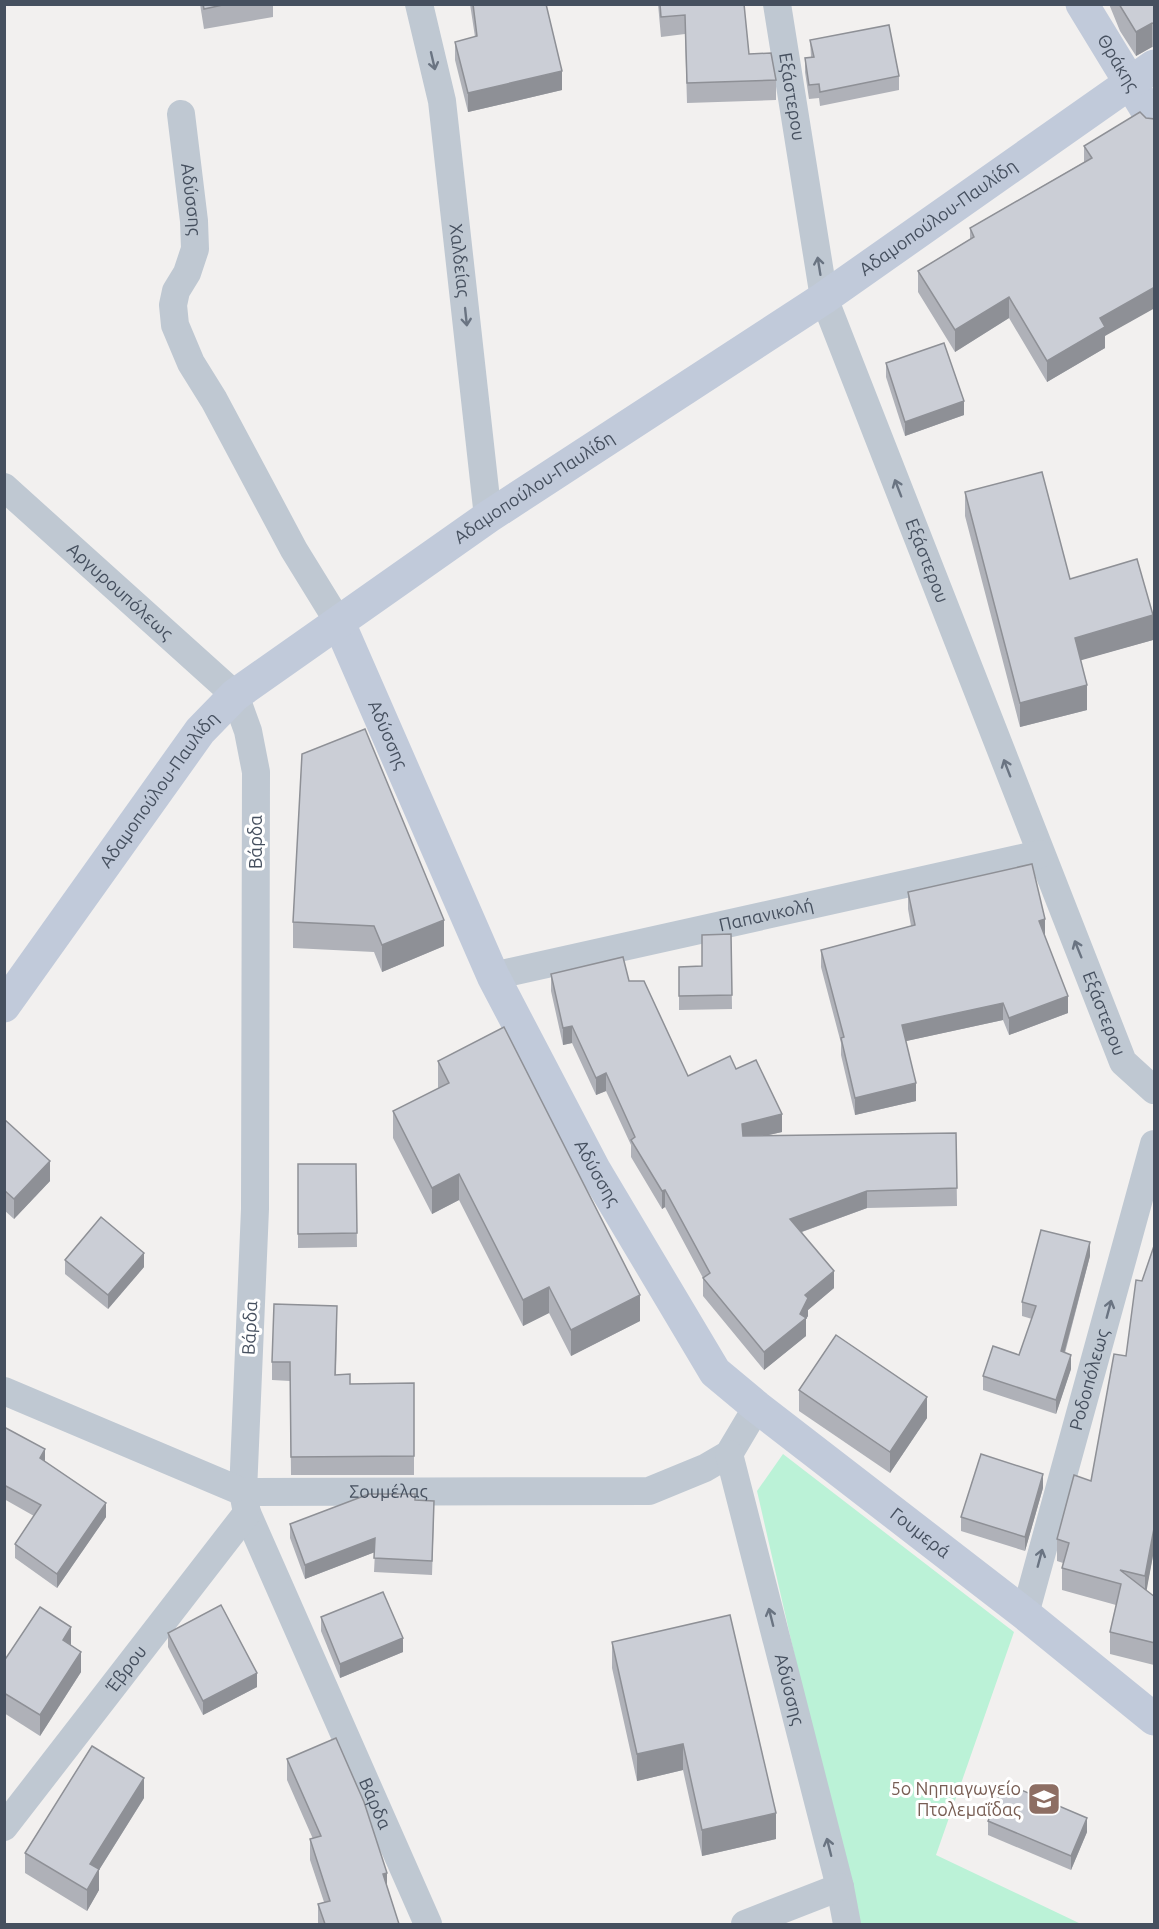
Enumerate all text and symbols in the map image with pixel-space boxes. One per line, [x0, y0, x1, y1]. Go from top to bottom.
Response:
street label: Θράκης [1094, 30, 1144, 95]
street label: Εξάστερου [776, 51, 810, 142]
one-way arrow [427, 52, 439, 71]
street label: Αδαμοπούλου-Παυλίδη [855, 155, 1020, 279]
street label: Αδύσσης [178, 162, 206, 236]
street label: Χαλδείας [447, 222, 475, 298]
one-way arrow [813, 256, 824, 276]
one-way arrow [461, 307, 472, 326]
street label: Αδαμοπούλου-Παυλίδη [450, 427, 617, 547]
one-way arrow [892, 479, 903, 498]
street label: Εξάστερου [902, 515, 953, 606]
street label: Αργυρουπόλεως [64, 538, 177, 644]
street label: Αδύσσης [365, 697, 412, 772]
street label: Αδαμοπούλου-Παυλίδη [95, 707, 222, 871]
one-way arrow [1001, 759, 1012, 778]
street label: Βάρδα [245, 815, 265, 869]
street label: Παπανικολή [717, 894, 815, 934]
one-way arrow [1072, 940, 1083, 959]
street label: Εξάστερου [1079, 968, 1130, 1058]
street label: Αδύσσης [571, 1136, 625, 1210]
street label: Βάρδα [238, 1300, 260, 1356]
one-way arrow [1104, 1300, 1115, 1319]
street label: Ροδοπόλεως [1065, 1326, 1113, 1432]
street label: Σουμέλας [349, 1481, 428, 1502]
street label: Γουμερά [887, 1503, 955, 1561]
one-way arrow [1035, 1549, 1046, 1568]
one-way arrow [765, 1608, 776, 1627]
street label: Έβρου [101, 1641, 150, 1696]
street label: Αδύσσης [772, 1651, 809, 1727]
street label: Βάρδα [356, 1774, 396, 1832]
place label: 5ο Νηπιαγωγείο Πτολεμαΐδας [891, 1778, 1021, 1820]
school or university icon: 5ο Νηπιαγωγείο Πτολεμαΐδας [1026, 1781, 1062, 1817]
one-way arrow [823, 1838, 835, 1857]

